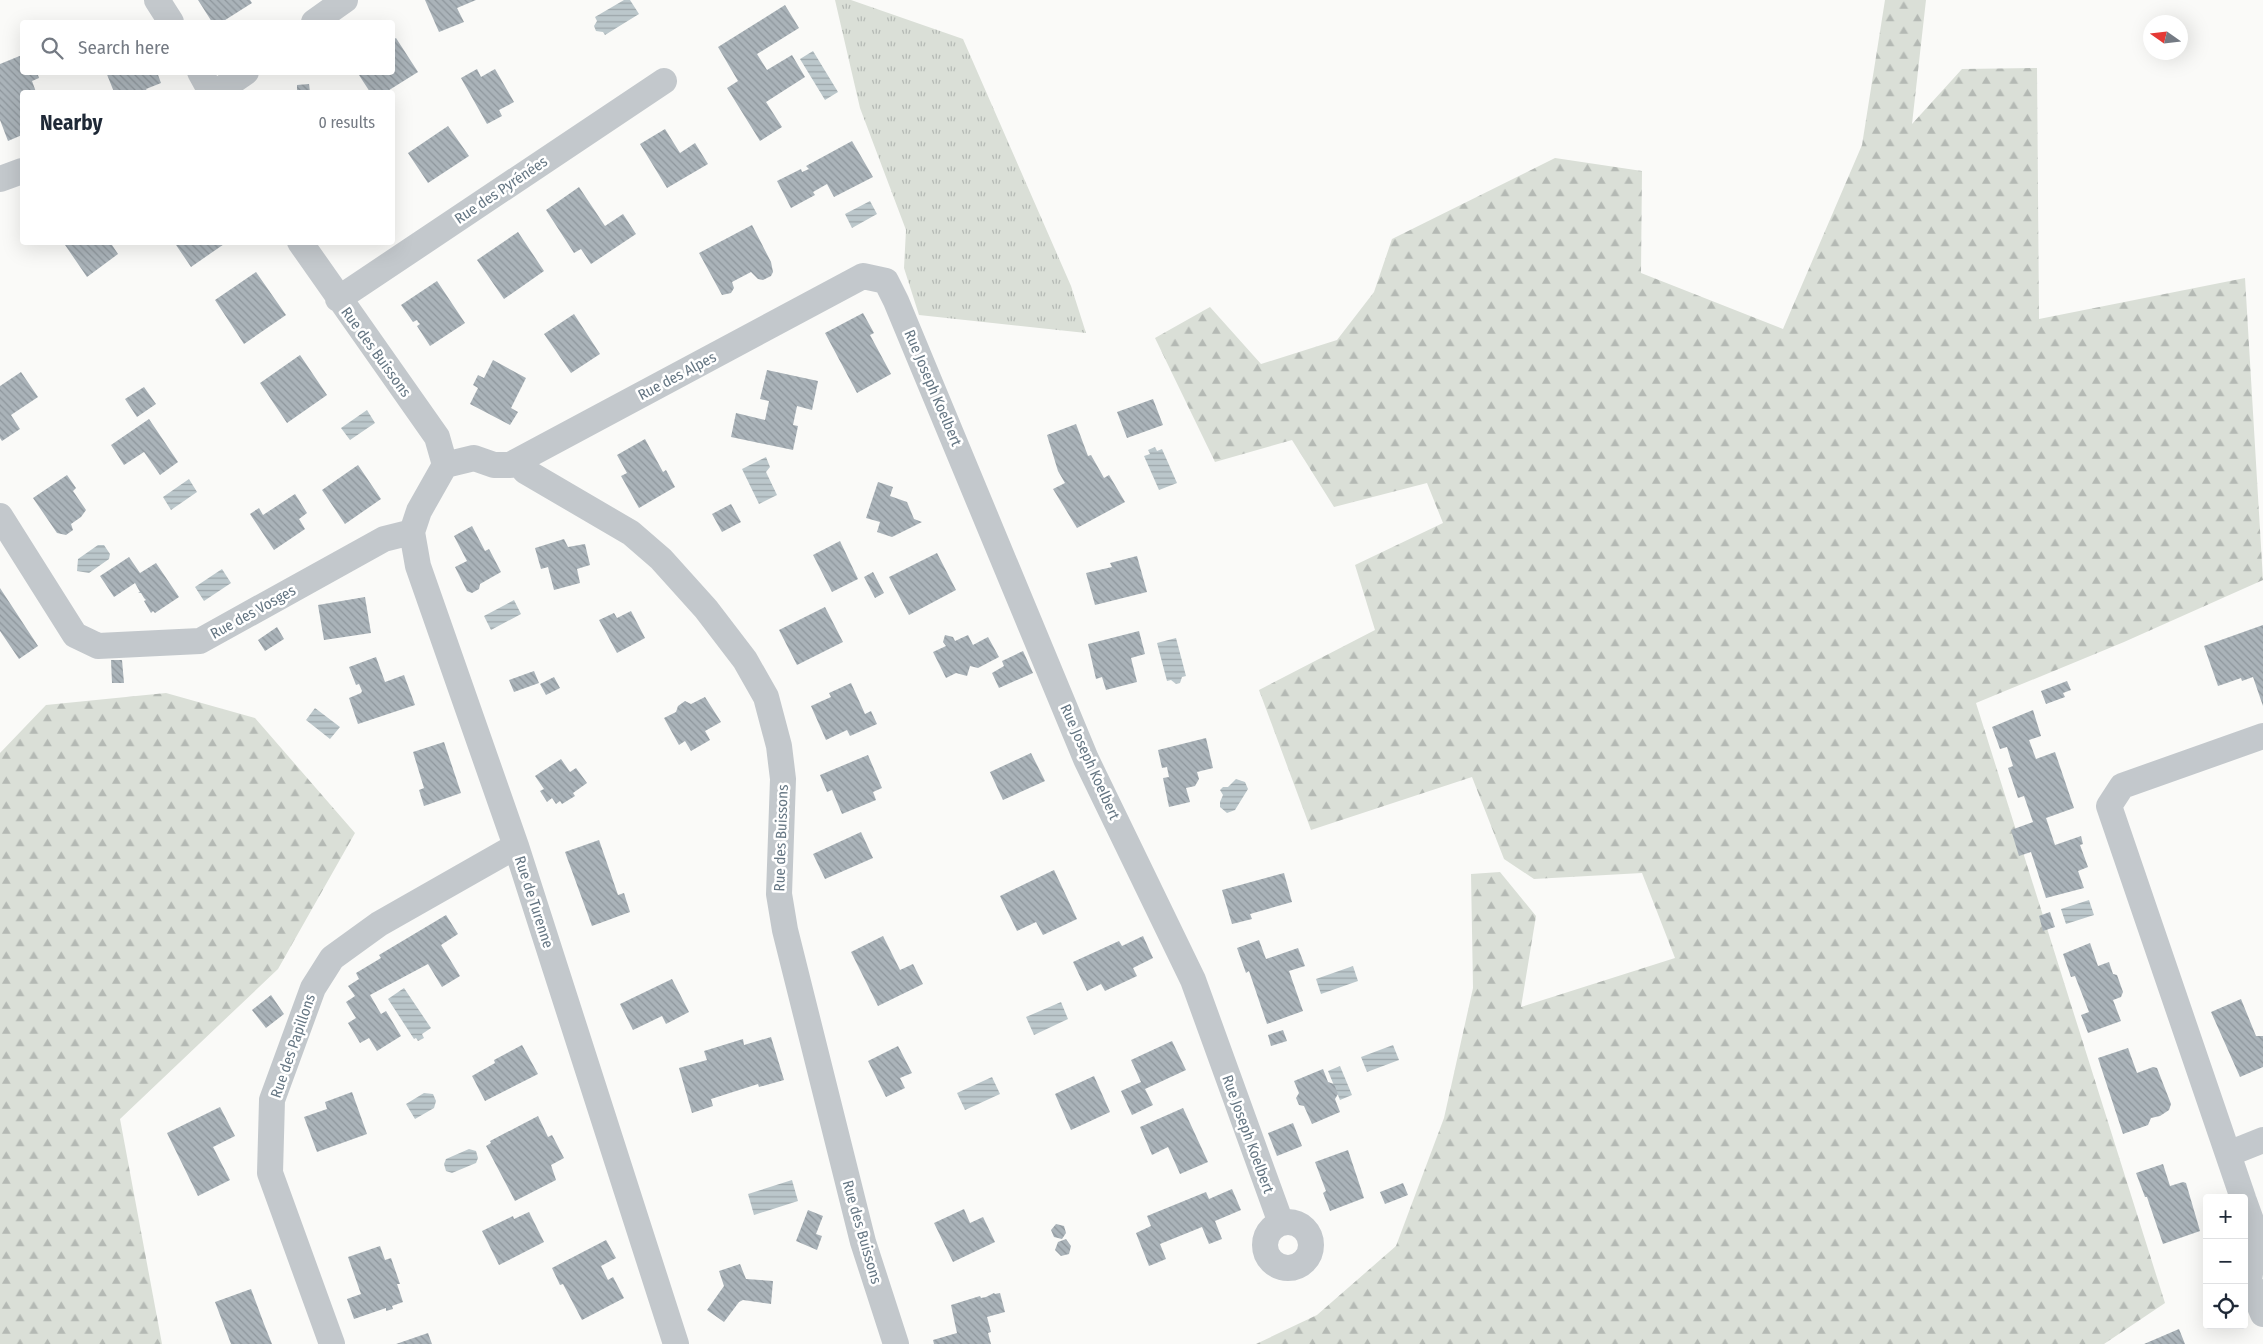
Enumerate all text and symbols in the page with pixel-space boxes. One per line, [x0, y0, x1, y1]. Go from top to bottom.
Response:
north arrow [2143, 15, 2188, 60]
search box [20, 20, 395, 75]
icon: search [38, 34, 66, 62]
text: Search here [78, 36, 170, 59]
text: Nearby [40, 110, 102, 136]
text: 0 results [318, 113, 375, 132]
street label: Rue des Pyrénées [451, 152, 551, 228]
street label: Rue des Buissons [337, 303, 415, 401]
street label: Rue Joseph Koelbert [900, 327, 966, 449]
street label: Rue des Alpes [635, 348, 719, 404]
street label: Rue des Vosges [207, 581, 299, 643]
street label: Rue Joseph Koelbert [1056, 701, 1124, 823]
street label: Rue des Buissons [770, 784, 792, 892]
street label: Rue de Turenne [511, 854, 557, 950]
street label: Rue des Papillons [267, 992, 319, 1100]
street label: Rue Joseph Koelbert [1218, 1072, 1278, 1196]
street label: Rue des Buissons [839, 1178, 885, 1286]
map controls [2203, 1194, 2248, 1329]
button: + [2203, 1194, 2248, 1239]
button: − [2203, 1239, 2248, 1284]
button: locate [2203, 1284, 2248, 1329]

